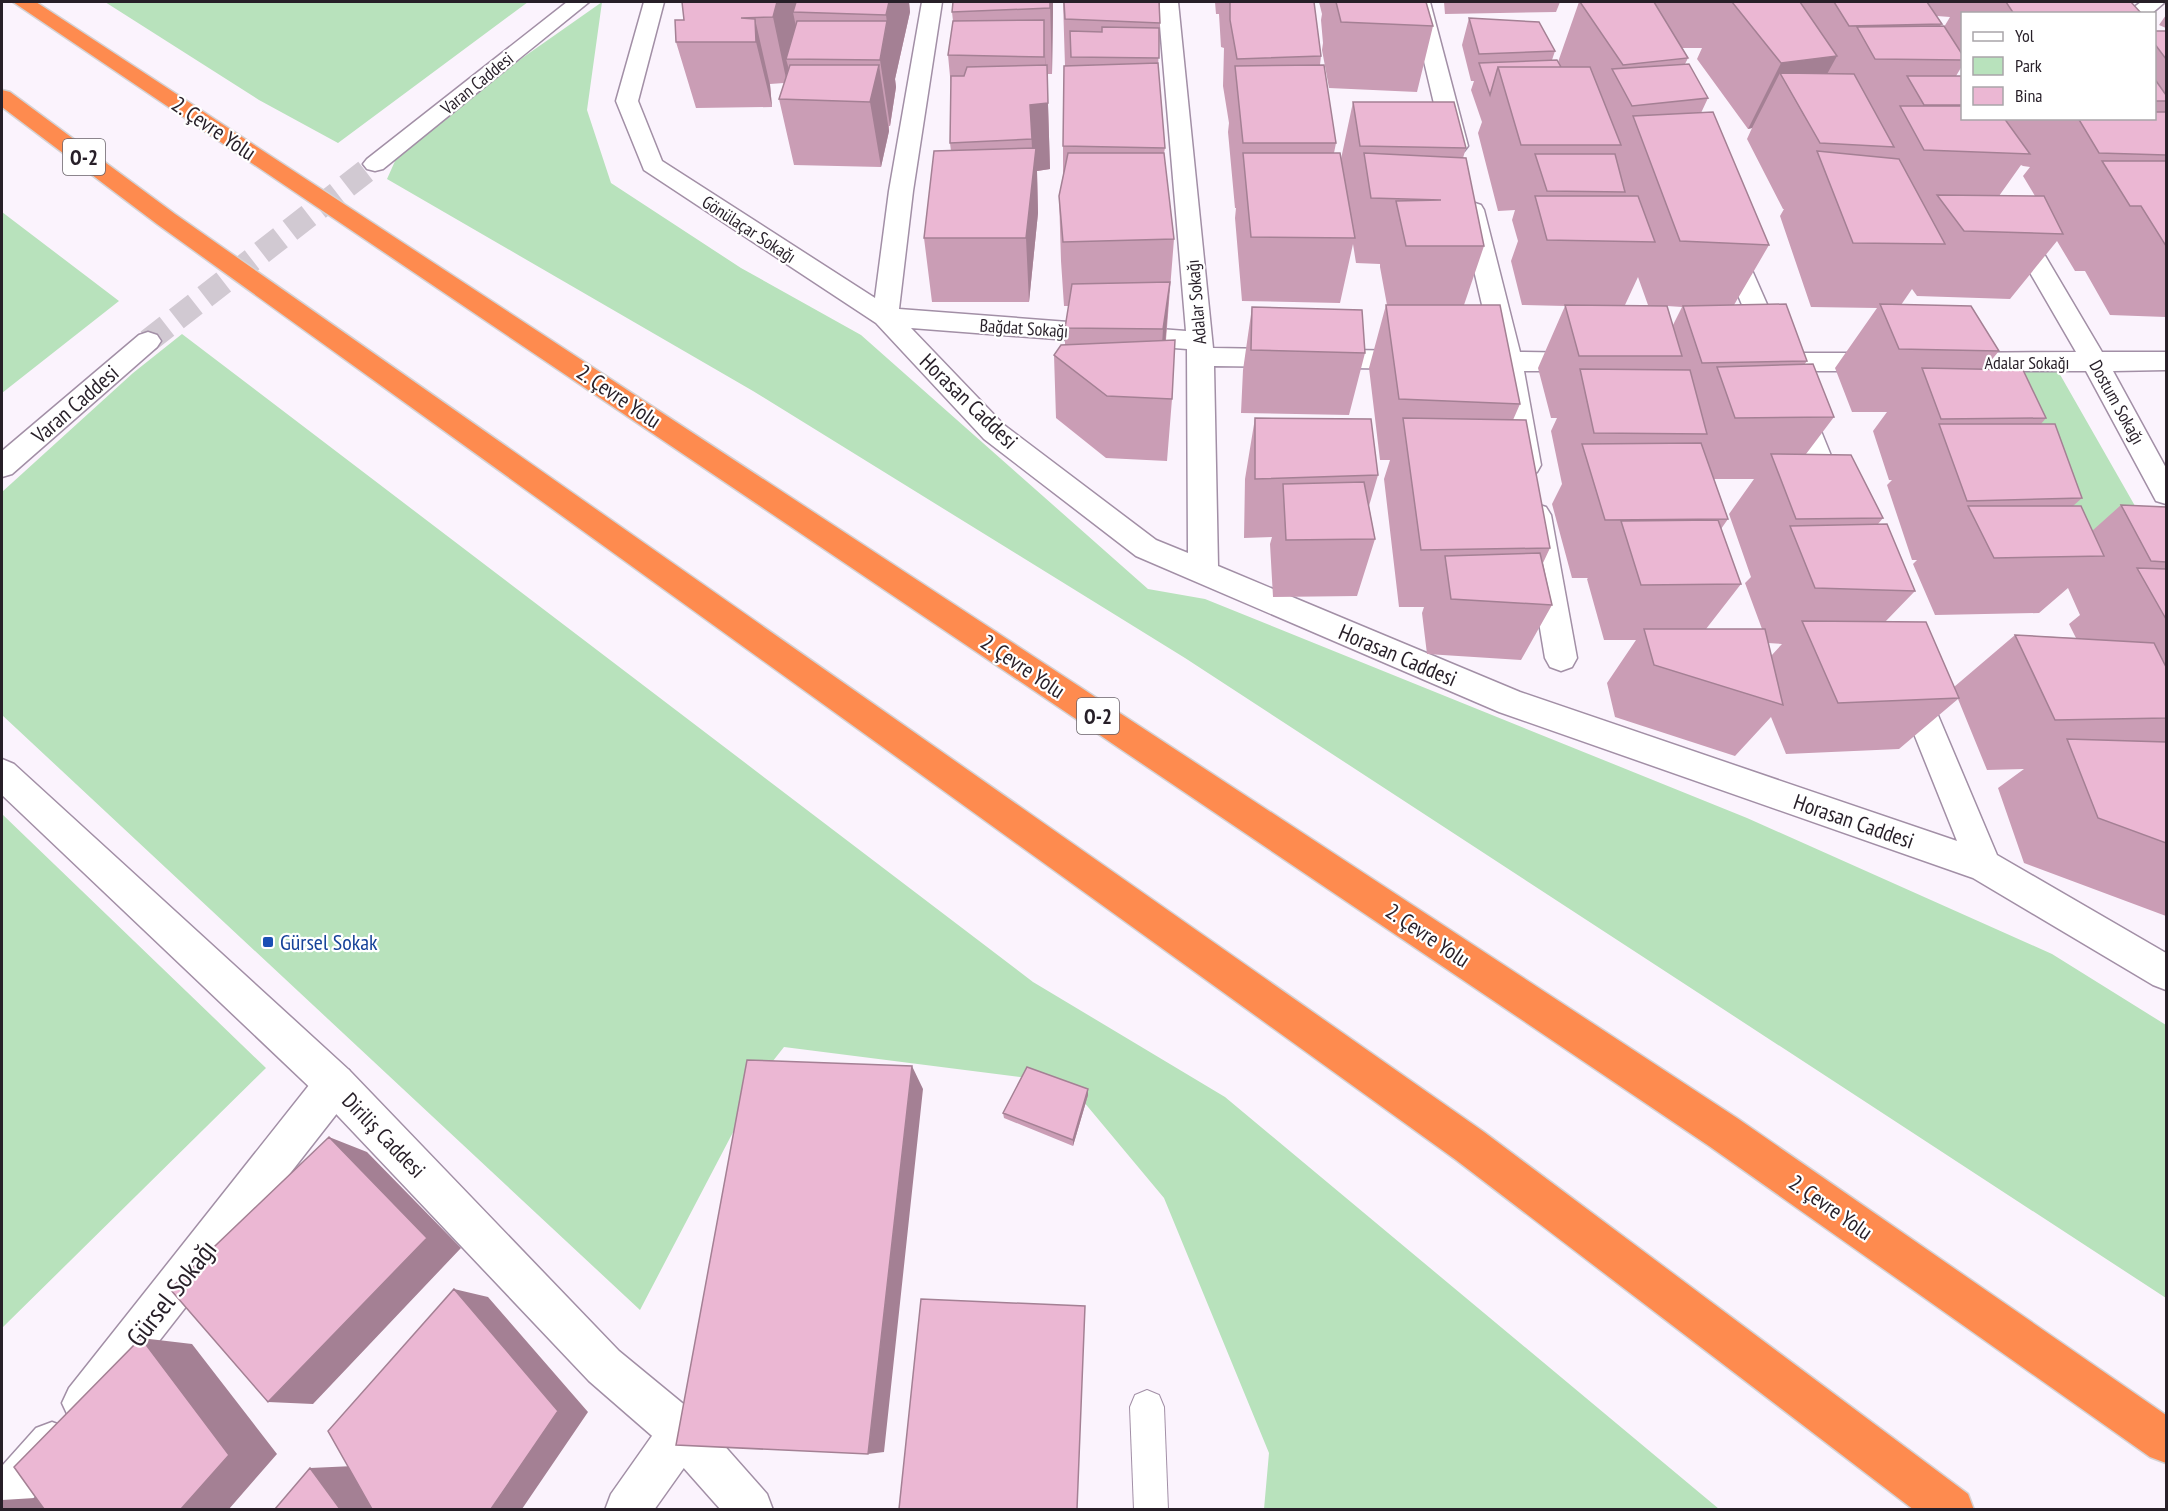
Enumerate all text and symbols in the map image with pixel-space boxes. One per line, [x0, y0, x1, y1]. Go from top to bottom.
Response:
legend [1961, 12, 2156, 120]
text: Yol [2015, 24, 2035, 47]
street label: Varan Caddesi [435, 47, 518, 120]
text: Park [2015, 54, 2042, 77]
text: Bina [2015, 84, 2043, 107]
street label: 2. Çevre Yolu [167, 90, 261, 166]
road number: O-2 [63, 139, 105, 175]
street label: Gönülaçar Sokağı [698, 190, 800, 268]
street label: Adalar Sokağı [1181, 259, 1211, 345]
street label: Bağdat Sokağı [979, 313, 1069, 343]
street label: Horasan Caddesi [914, 347, 1024, 455]
street label: Adalar Sokağı [1985, 351, 2070, 374]
street label: Dostum Sokağı [2084, 356, 2150, 448]
street label: 2. Çevre Yolu [572, 358, 666, 434]
street label: Varan Caddesi [25, 359, 124, 450]
street label: Horasan Caddesi [1335, 618, 1461, 692]
street label: 2. Çevre Yolu [976, 628, 1070, 704]
road number: O-2 [1077, 698, 1119, 734]
street label: Horasan Caddesi [1790, 787, 1918, 855]
street label: 2. Çevre Yolu [1381, 897, 1475, 973]
place label: Gürsel Sokak [280, 928, 378, 956]
marker: Gürsel Sokak [261, 935, 275, 949]
street label: Diriliş Caddesi [336, 1086, 432, 1184]
street label: 2. Çevre Yolu [1784, 1168, 1878, 1246]
street label: Gürsel Sokağı [119, 1233, 223, 1353]

